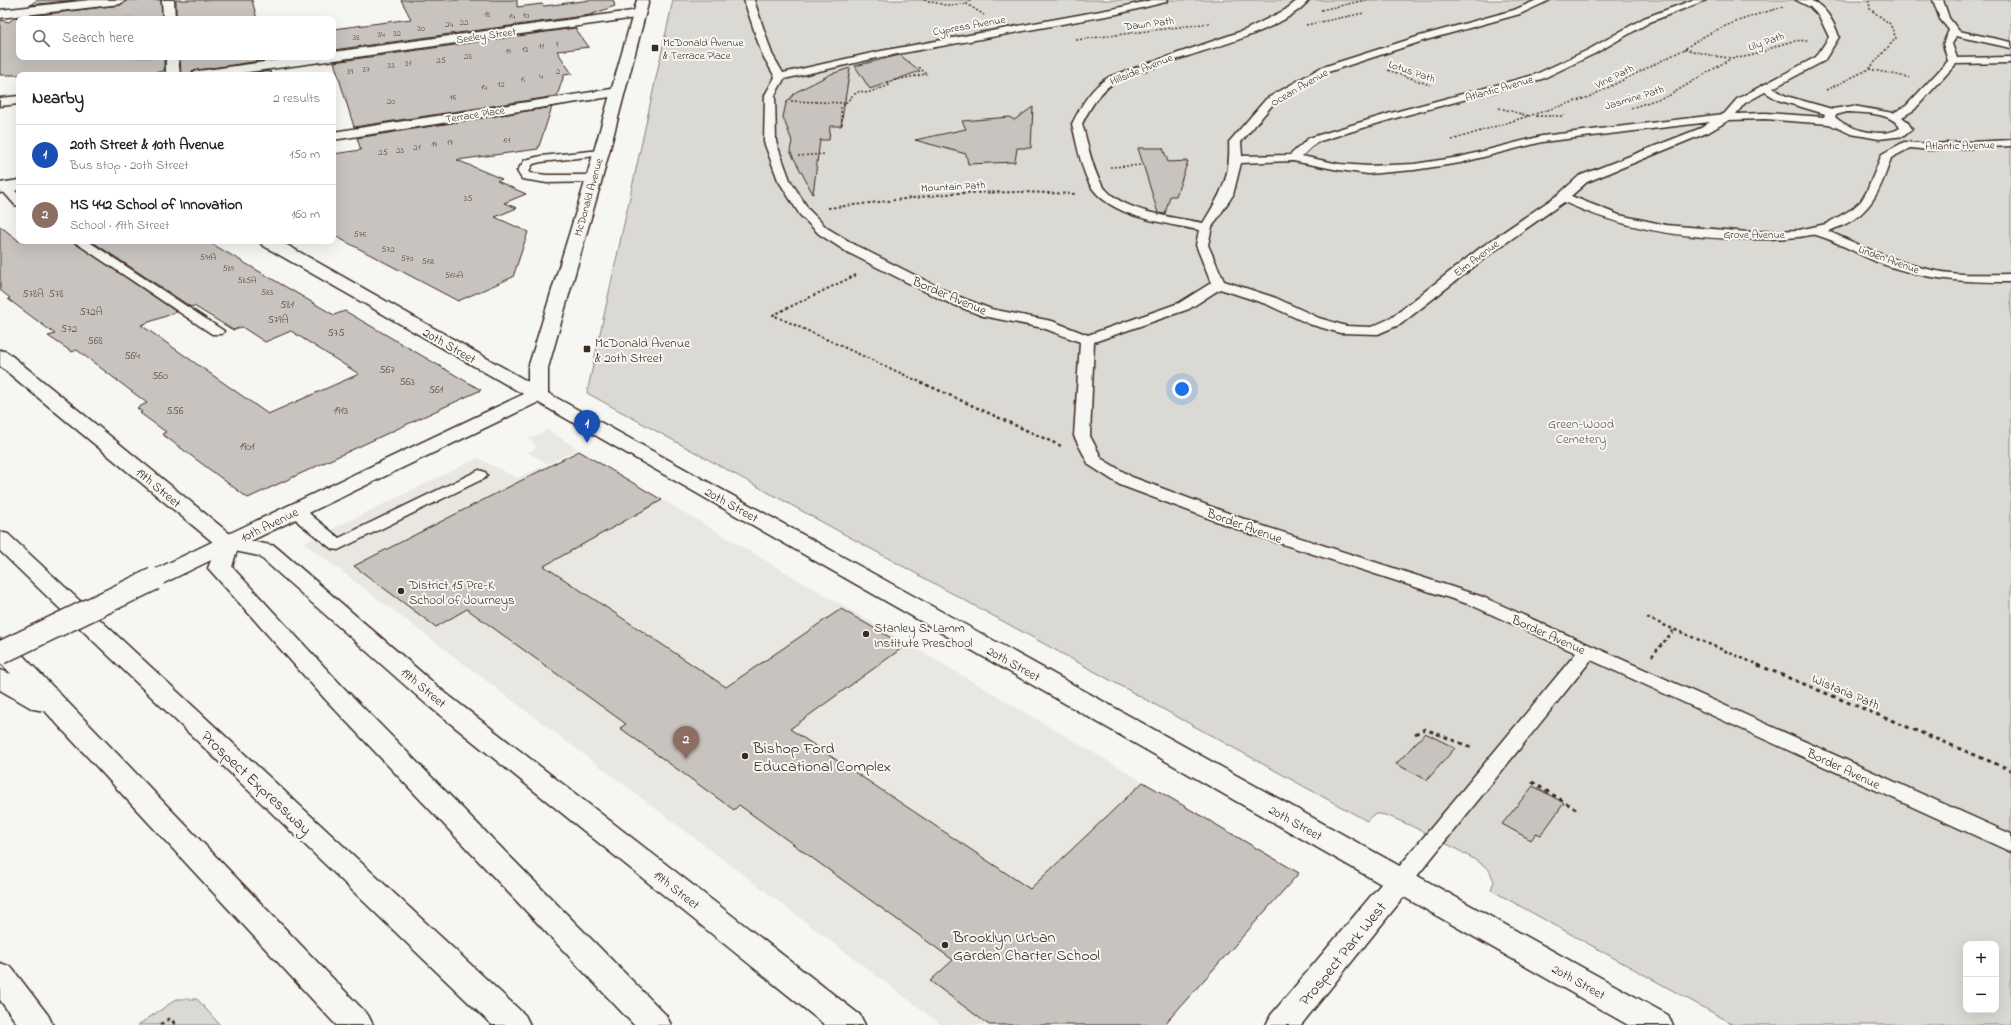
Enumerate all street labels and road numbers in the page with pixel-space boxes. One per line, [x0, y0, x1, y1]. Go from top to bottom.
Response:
street label: Cypress Avenue [932, 12, 1007, 41]
street label: Dawn Path [1122, 13, 1175, 35]
street label: Seeley Street [455, 24, 518, 49]
street label: Lily Path [1746, 28, 1787, 57]
street label: Hillside Avenue [1108, 50, 1175, 90]
street label: Lotus Path [1386, 56, 1437, 87]
street label: Vine Path [1591, 61, 1637, 94]
street label: Ocean Avenue [1268, 65, 1331, 111]
street label: Atlantic Avenue [1463, 72, 1535, 106]
street label: Jasmine Path [1603, 81, 1666, 115]
street label: Terrace Place [444, 102, 506, 128]
street label: Atlantic Avenue [1925, 137, 1995, 155]
street label: McDonald Avenue [570, 156, 608, 238]
street label: Mountain Path [920, 177, 986, 197]
street label: Grove Avenue [1723, 227, 1785, 243]
street label: Elm Avenue [1451, 237, 1503, 281]
street label: Linden Avenue [1856, 242, 1921, 278]
street label: Border Avenue [909, 272, 990, 321]
street label: 20th Street [419, 323, 480, 369]
street label: 19th Street [131, 463, 186, 513]
street label: 20th Street [701, 483, 762, 528]
street label: 10th Avenue [237, 503, 302, 548]
street label: Border Avenue [1203, 504, 1285, 549]
street label: Border Avenue [1508, 610, 1588, 660]
street label: 20th Street [983, 642, 1044, 687]
street label: 19th Street [396, 663, 451, 713]
street label: Wistaria Path [1809, 670, 1882, 715]
street label: Prospect Expressway [195, 726, 317, 841]
street label: Border Avenue [1803, 744, 1883, 795]
street label: 20th Street [1265, 801, 1326, 846]
street label: 19th Street [649, 866, 704, 915]
street label: Prospect Park West [1294, 896, 1394, 1012]
street label: 20th Street [1548, 960, 1609, 1005]

